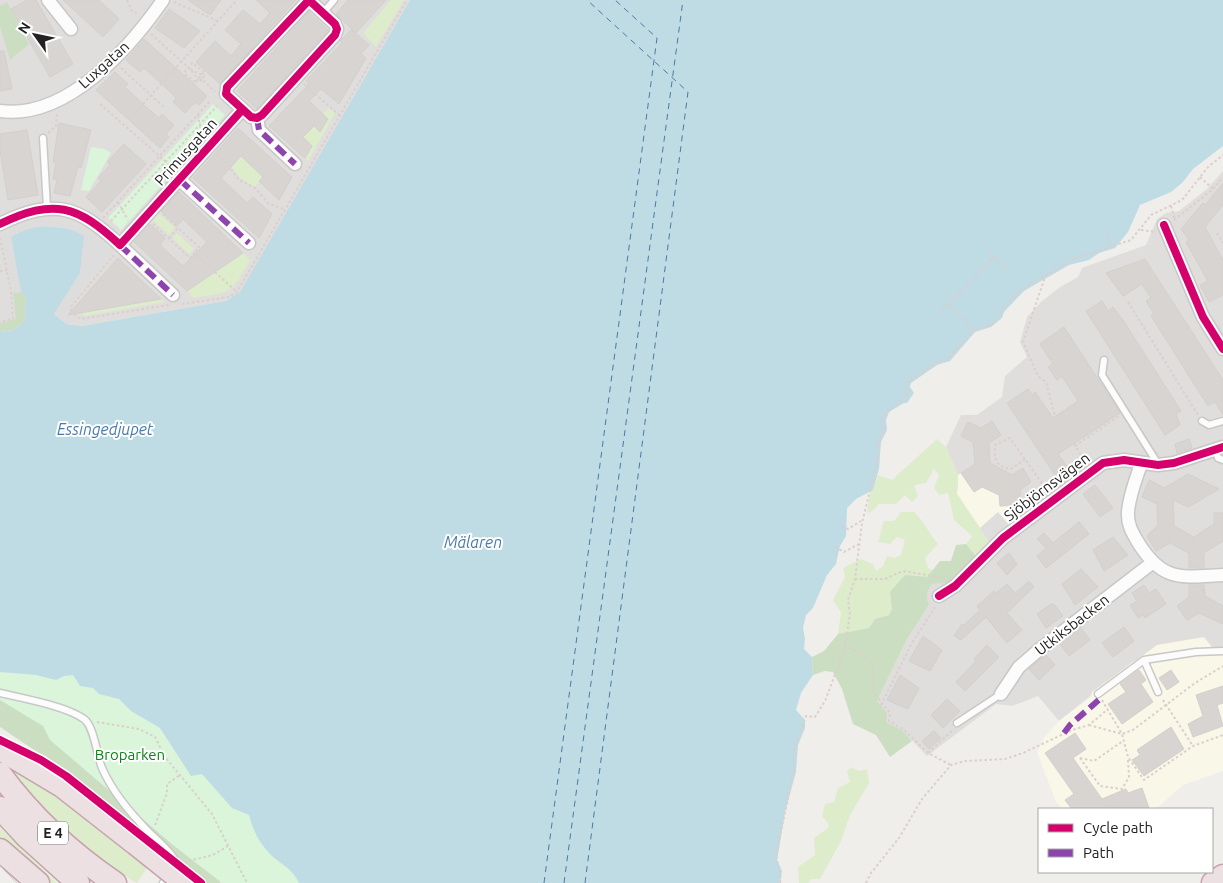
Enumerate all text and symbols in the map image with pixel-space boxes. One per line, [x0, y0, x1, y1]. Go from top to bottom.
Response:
north arrow [10, 10, 60, 60]
text: N [15, 19, 34, 37]
street label: Luxgatan [75, 38, 132, 92]
street label: Primusgatan [151, 114, 220, 189]
water label: Essingedjupet [57, 420, 154, 438]
street label: Sjöbjörnsvägen [1001, 449, 1093, 524]
water label: Mälaren [444, 533, 502, 551]
street label: Utkiksbacken [1031, 590, 1112, 659]
park label: Broparken [95, 746, 165, 763]
legend [1038, 808, 1213, 873]
text: Cycle path [1083, 819, 1153, 836]
road number: E 4 [38, 821, 68, 844]
text: Path [1083, 844, 1114, 861]

